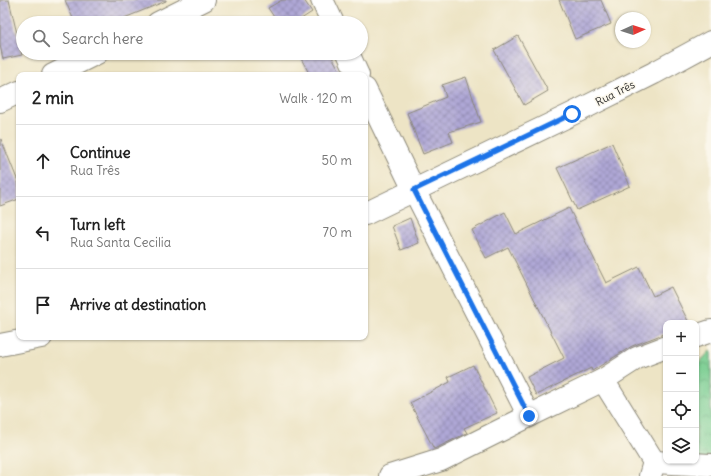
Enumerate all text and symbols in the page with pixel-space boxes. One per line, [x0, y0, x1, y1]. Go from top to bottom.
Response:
north arrow [615, 12, 651, 48]
search box [16, 16, 368, 60]
icon: search [30, 27, 52, 49]
text: Search here [62, 29, 143, 48]
street label: Rua Três [593, 77, 637, 109]
text: 2 min [32, 87, 74, 109]
text: Walk · 120 m [279, 90, 352, 107]
route start [563, 105, 581, 123]
text: Continue [70, 143, 131, 162]
icon: ahead [32, 150, 54, 172]
text: 50 m [321, 152, 352, 169]
text: Rua Três [70, 162, 120, 179]
text: Turn left [70, 215, 125, 234]
icon: left [32, 222, 54, 244]
text: 70 m [323, 224, 352, 241]
text: Rua Santa Cecilia [70, 234, 171, 251]
icon: arrive [32, 294, 54, 316]
text: Arrive at destination [70, 295, 206, 314]
map controls [663, 320, 699, 464]
button: + [663, 320, 699, 356]
button: − [663, 356, 699, 392]
button: locate [663, 392, 699, 428]
route end [520, 407, 538, 425]
button: layers [663, 428, 699, 464]

